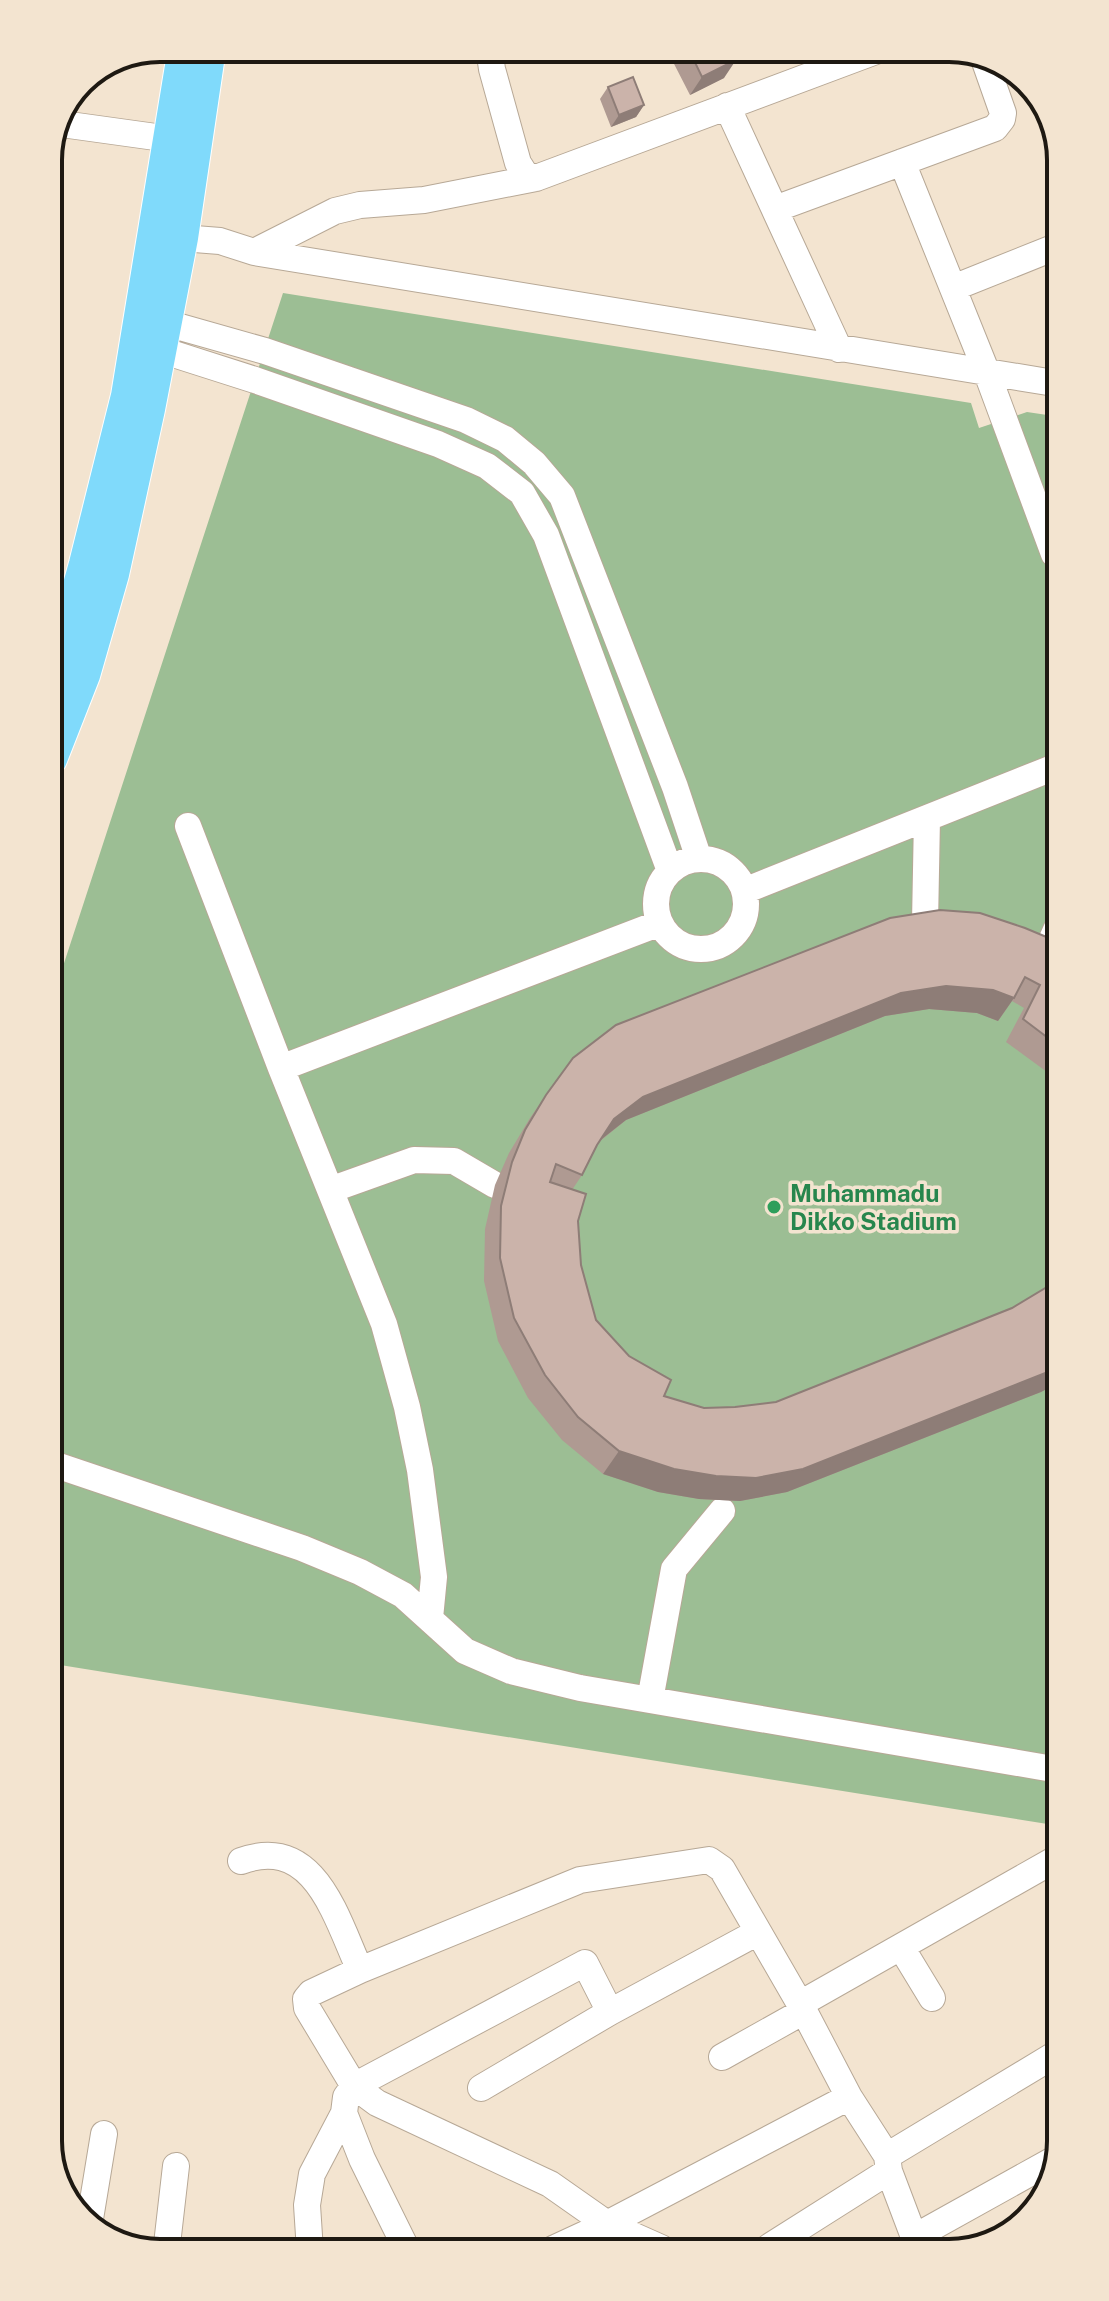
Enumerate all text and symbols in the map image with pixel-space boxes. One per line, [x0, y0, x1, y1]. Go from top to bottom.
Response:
place label: Muhammadu Dikko Stadium [790, 1179, 957, 1235]
marker: Muhammadu Dikko Stadium [765, 1198, 783, 1216]

